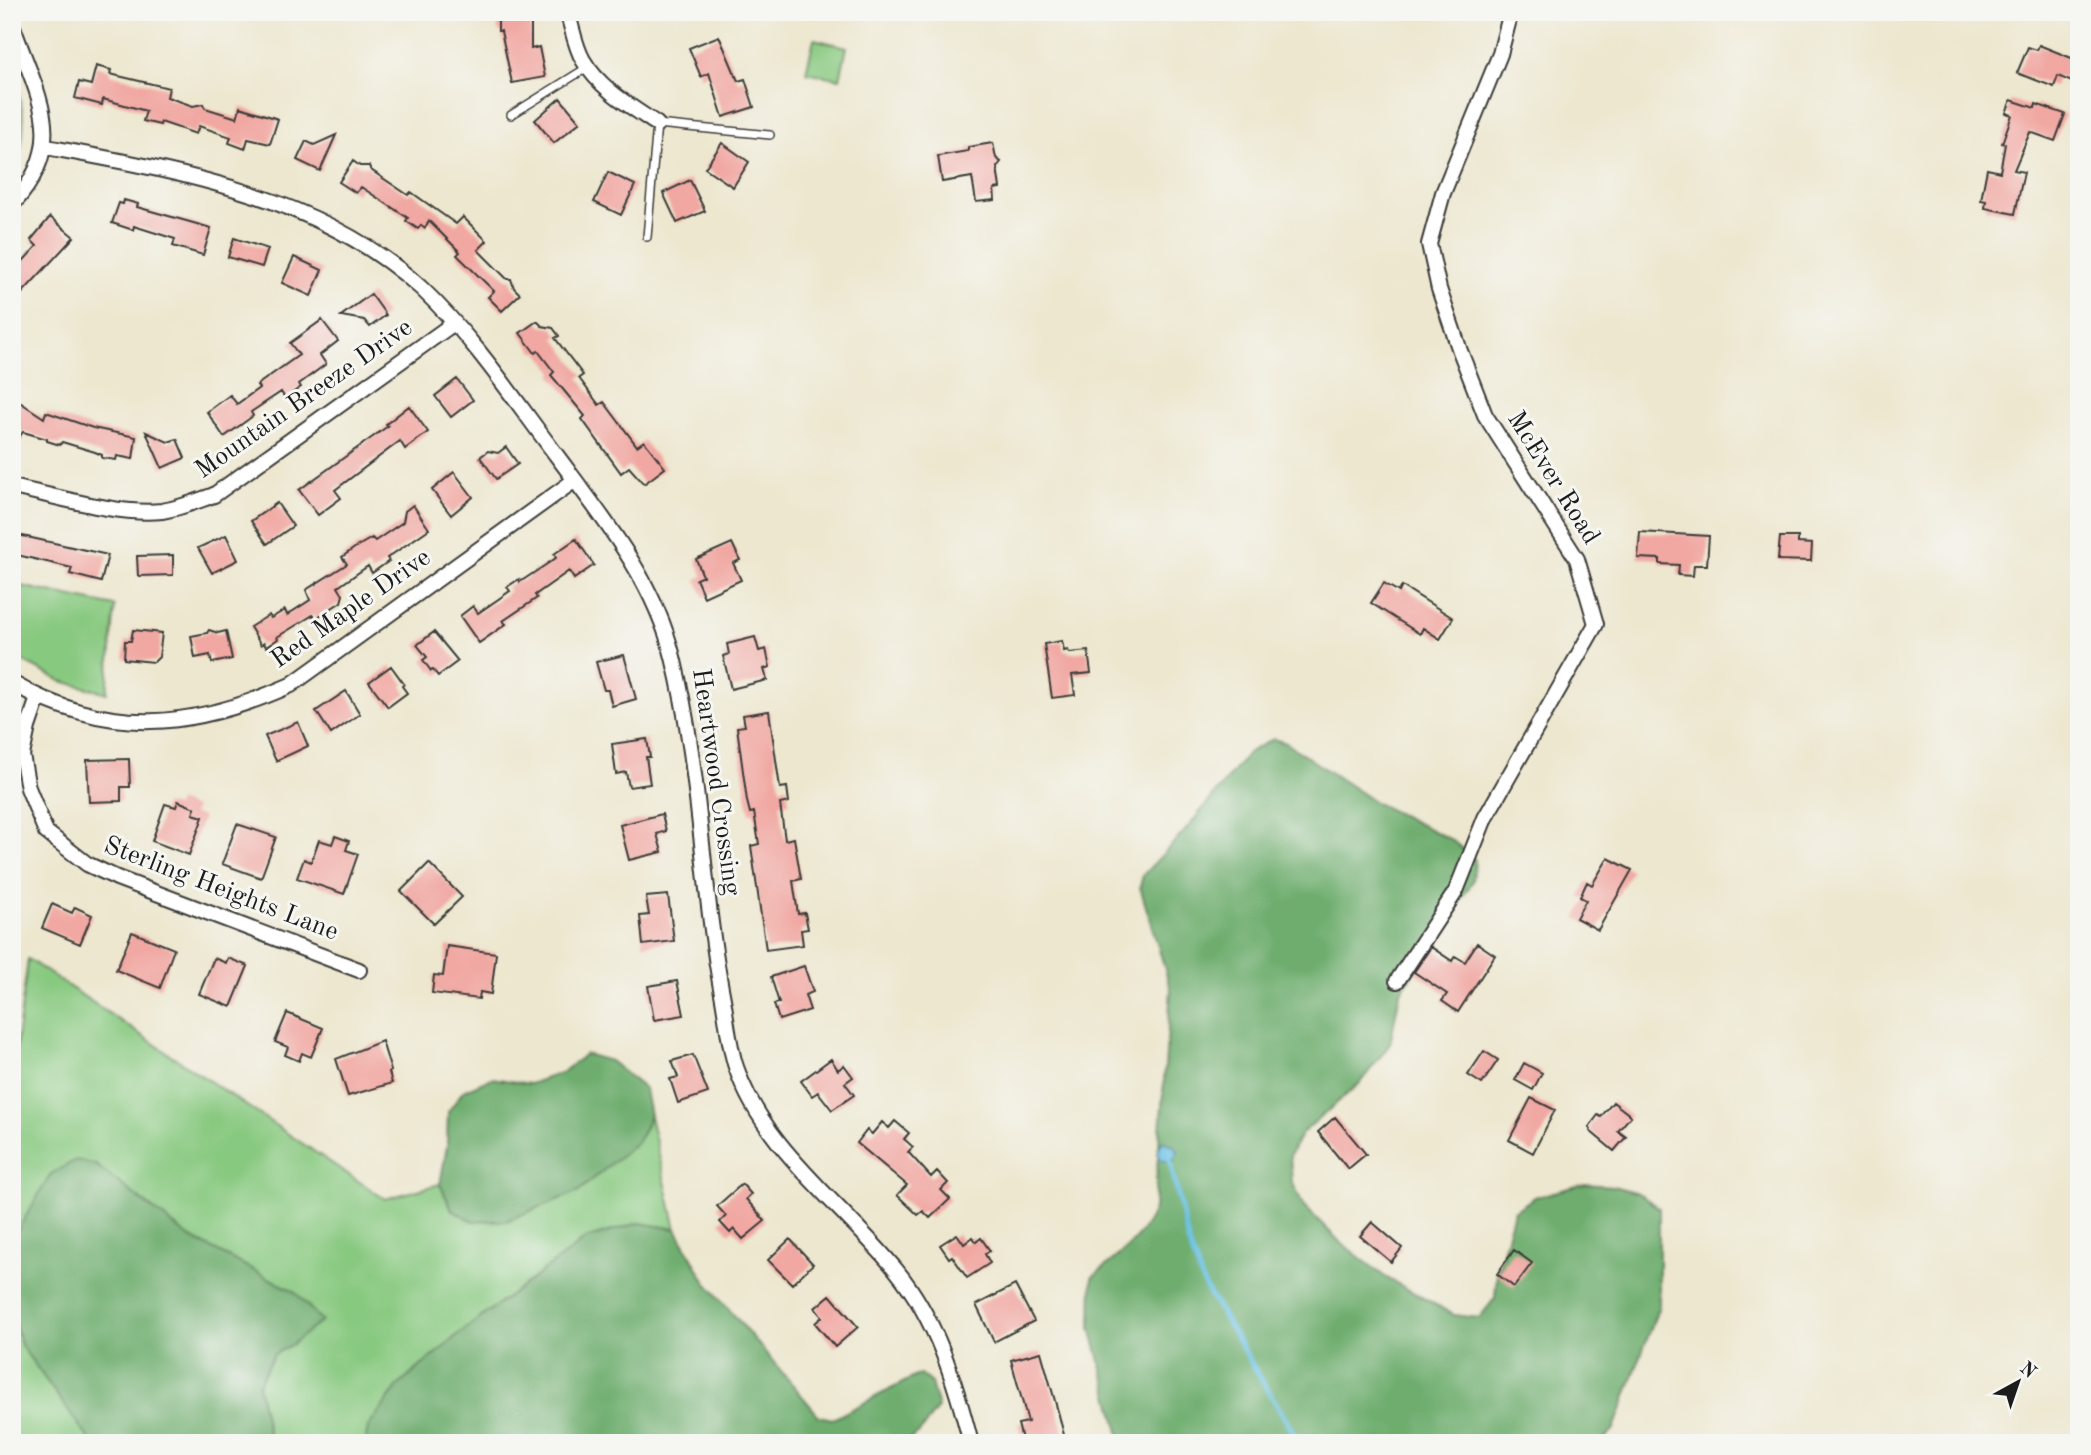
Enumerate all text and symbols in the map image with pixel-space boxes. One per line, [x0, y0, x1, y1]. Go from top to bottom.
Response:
street label: Mountain Breeze Drive [191, 314, 417, 484]
street label: McEver Road [1502, 407, 1604, 549]
street label: Red Maple Drive [266, 544, 436, 674]
street label: Heartwood Crossing [687, 667, 745, 897]
street label: Sterling Heights Lane [100, 832, 342, 946]
north arrow [1982, 1346, 2052, 1416]
text: N [2016, 1359, 2039, 1383]

